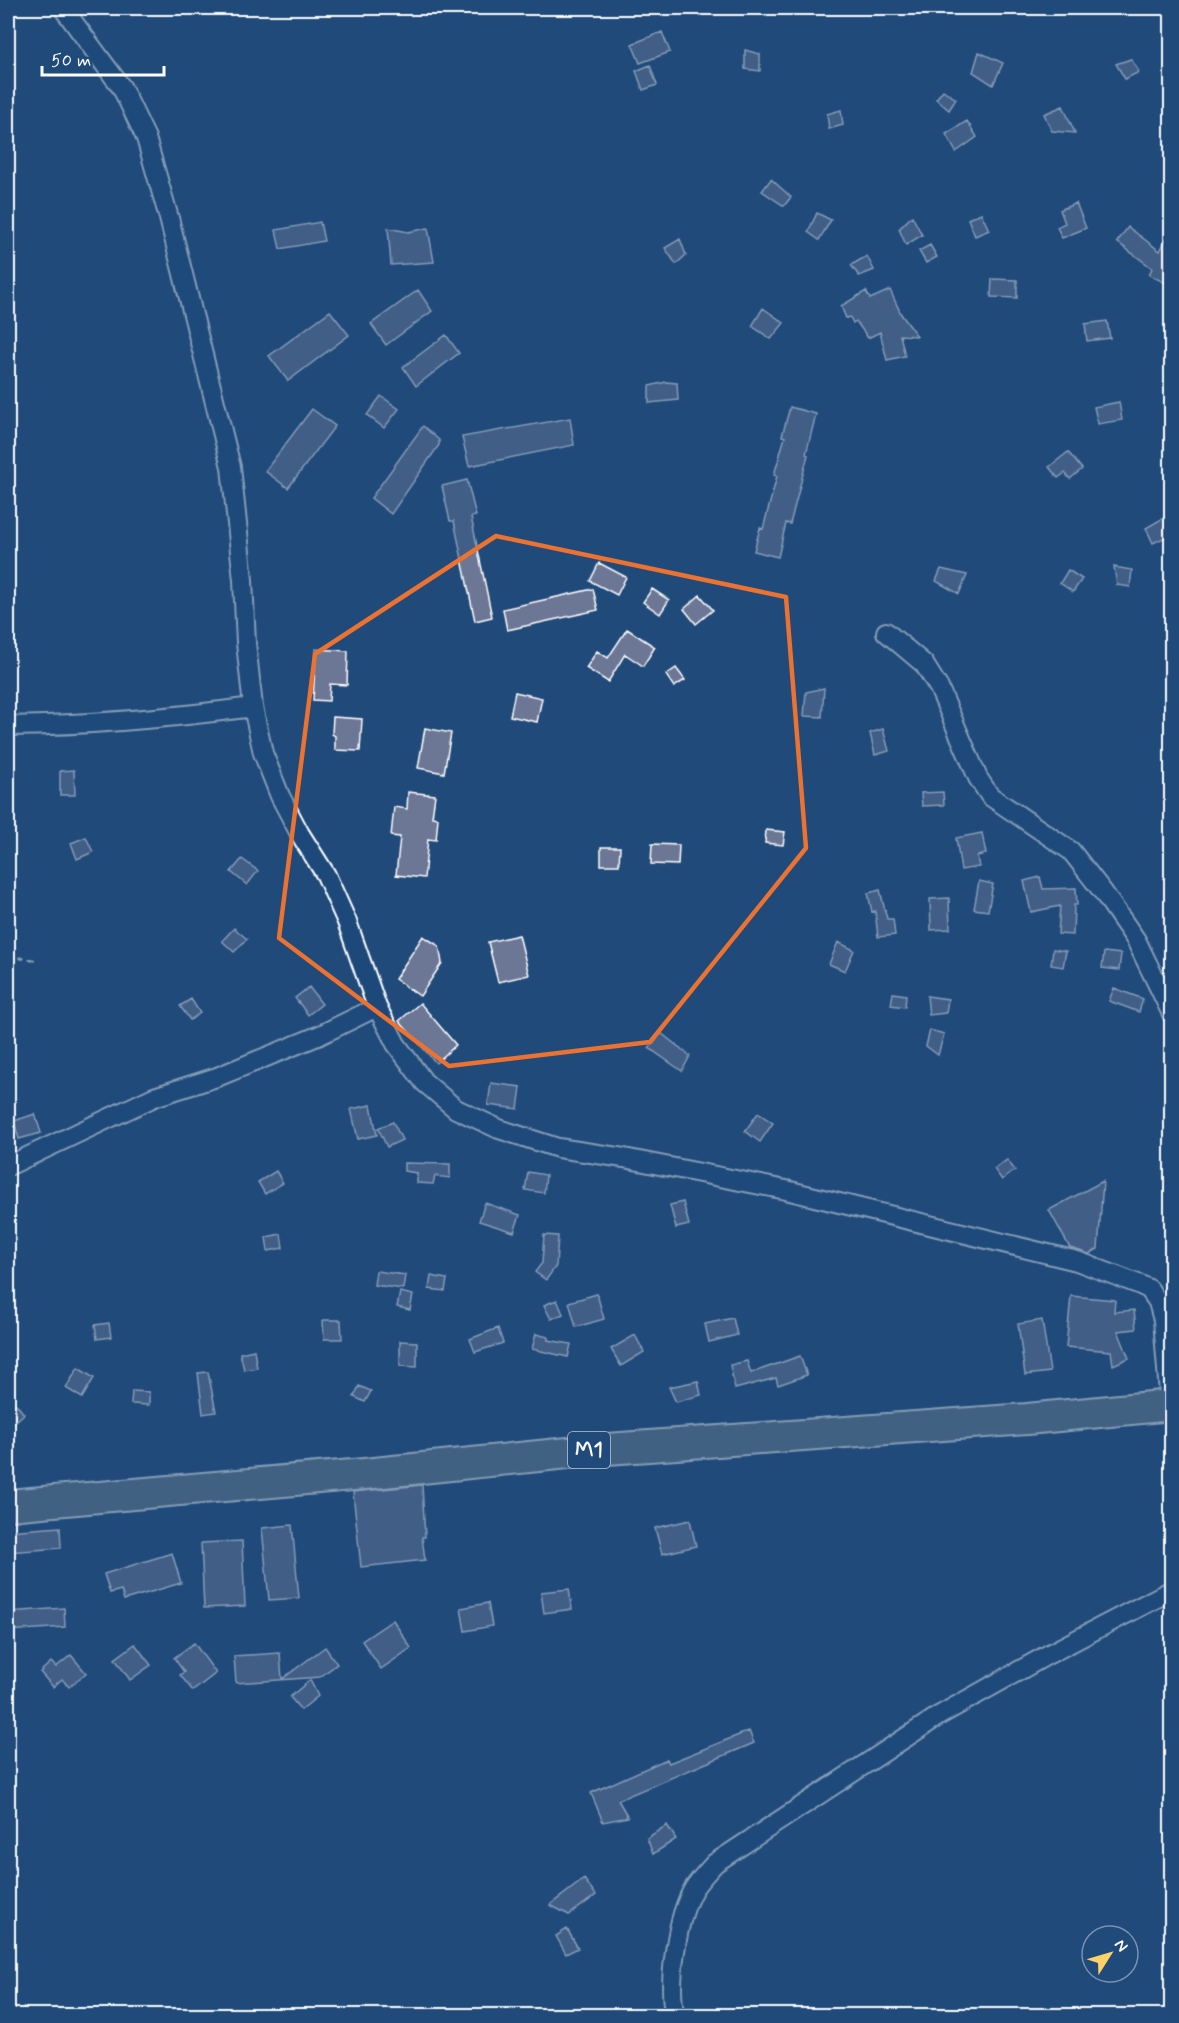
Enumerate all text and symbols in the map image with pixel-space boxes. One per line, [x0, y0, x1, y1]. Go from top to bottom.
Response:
scale bar [42, 39, 164, 77]
text: 50 m [51, 49, 91, 73]
road number: M1 [568, 1432, 610, 1468]
north arrow [1080, 1924, 1140, 1984]
text: N [1109, 1935, 1132, 1956]

